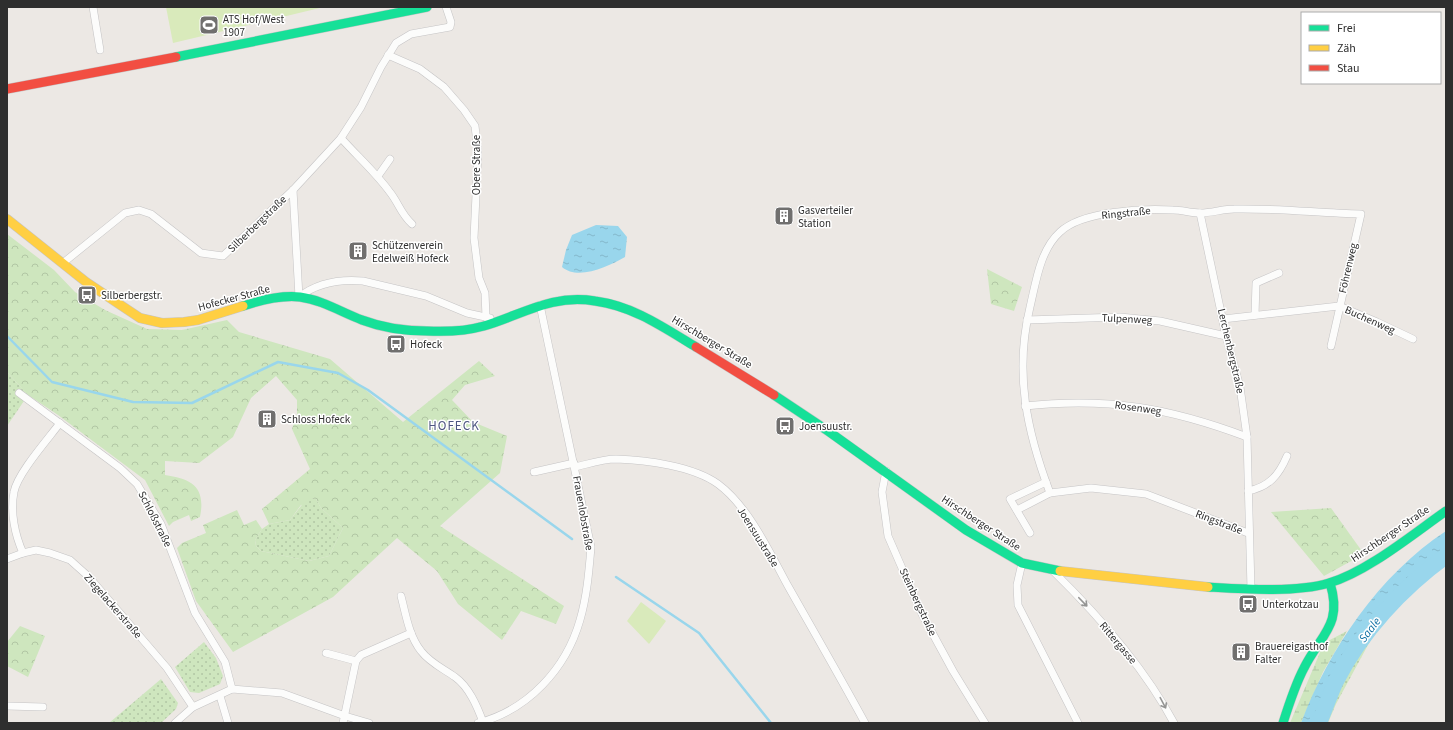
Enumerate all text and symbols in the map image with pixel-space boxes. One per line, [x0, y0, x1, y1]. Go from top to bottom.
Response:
place label: ATS Hof/West 1907 [223, 12, 284, 40]
legend [1301, 12, 1441, 84]
sports icon: ATS Hof/West 1907 [198, 14, 220, 36]
text: Frei [1337, 20, 1356, 37]
text: Zäh [1337, 40, 1356, 57]
text: Stau [1337, 60, 1360, 77]
street label: Obere Straße [469, 134, 484, 195]
street label: Silberbergstraße [224, 192, 290, 256]
place label: Gasverteiler Station [798, 203, 853, 231]
street label: Ringstraße [1101, 203, 1152, 223]
building icon: Gasverteiler Station [773, 205, 795, 227]
place label: Schützenverein Edelweiß Hofeck [372, 238, 449, 266]
building icon: Schützenverein Edelweiß Hofeck [347, 240, 369, 262]
street label: Föhrenweg [1335, 241, 1361, 295]
street label: Hofecker Straße [196, 281, 272, 315]
bus stop icon: Silberbergstr. [76, 284, 98, 306]
place label: Silberbergstr. [101, 288, 163, 303]
street label: Buchenweg [1342, 302, 1398, 338]
street label: Lerchenbergstraße [1214, 307, 1248, 395]
street label: Tulpenweg [1101, 310, 1153, 328]
street label: Hirschberger Straße [669, 312, 756, 372]
bus stop icon: Hofeck [385, 333, 407, 355]
place label: Hofeck [410, 337, 443, 352]
street label: Rosenweg [1114, 397, 1163, 419]
building icon: Schloss Hofeck [256, 408, 278, 430]
place label: Schloss Hofeck [281, 412, 351, 427]
bus stop icon: Joensuustr. [774, 415, 796, 437]
district label: HOFECK [428, 417, 480, 435]
place label: Joensuustr. [799, 419, 853, 434]
street label: Frauenlobstraße [569, 474, 597, 552]
street label: Schloßstraße [134, 488, 176, 550]
street label: Hirschberger Straße [939, 492, 1024, 555]
street label: Hirschberger Straße [1348, 502, 1433, 566]
street label: Joensuustraße [734, 504, 783, 570]
street label: Ringstraße [1193, 506, 1245, 538]
street label: Steinbergstraße [896, 566, 940, 639]
street label: Ziegelackerstraße [81, 570, 146, 642]
bus stop icon: Unterkotzau [1237, 593, 1259, 615]
one-way arrow [1078, 597, 1088, 607]
place label: Unterkotzau [1262, 597, 1319, 612]
water label: Saale [1355, 614, 1385, 646]
street label: Rittergasse [1096, 619, 1140, 668]
place label: Brauereigasthof Falter [1255, 639, 1329, 667]
building icon: Brauereigasthof Falter [1230, 641, 1252, 663]
one-way arrow [1160, 697, 1168, 709]

